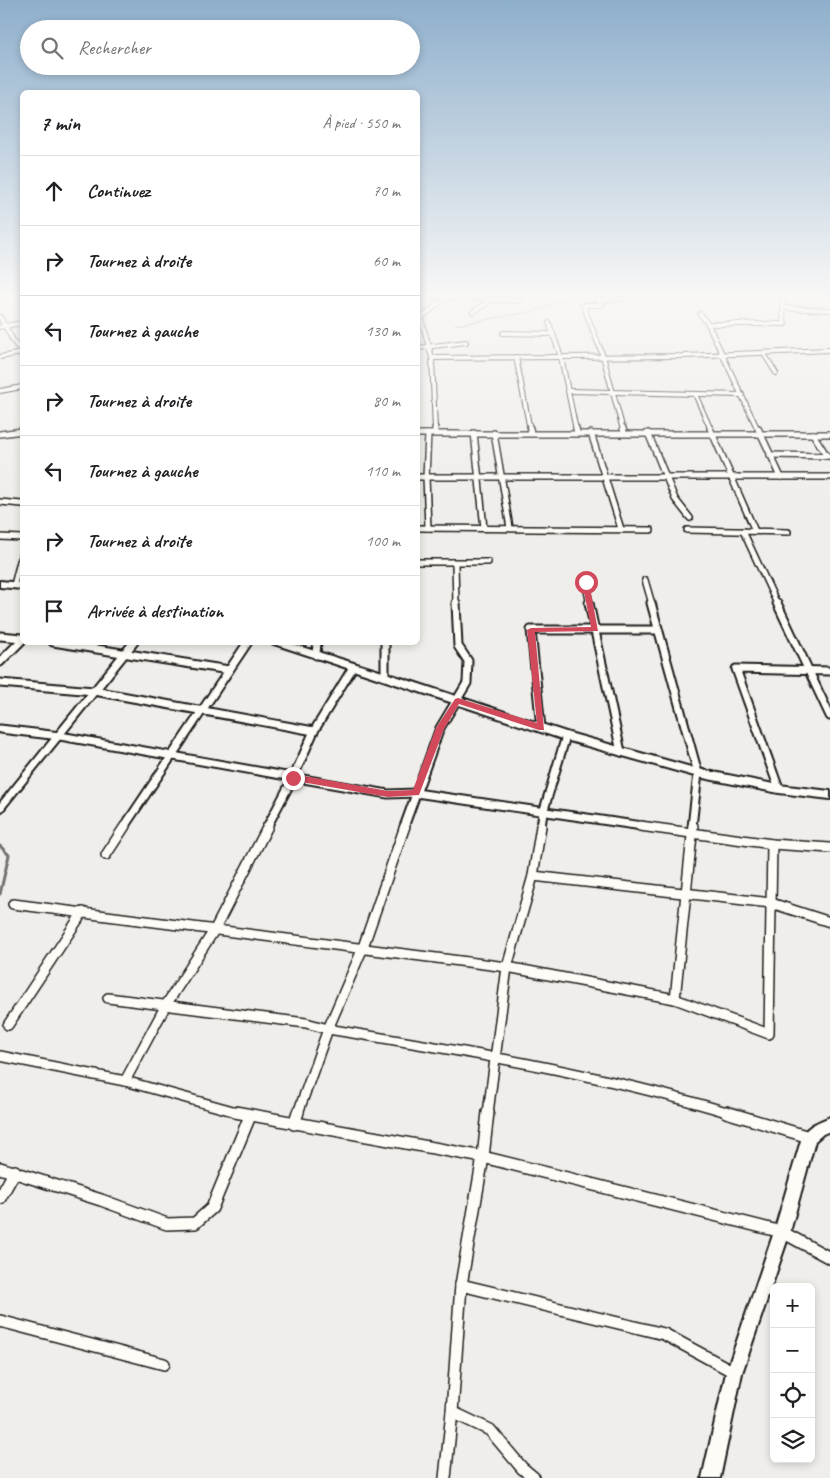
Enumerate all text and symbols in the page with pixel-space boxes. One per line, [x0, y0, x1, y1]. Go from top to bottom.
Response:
search box [20, 20, 420, 75]
icon: search [38, 34, 66, 62]
text: Rechercher [78, 36, 151, 60]
text: 7 min [40, 110, 80, 136]
text: À pied · 550 m [322, 113, 400, 133]
icon: ahead [40, 177, 68, 205]
text: Continuez [87, 179, 150, 203]
text: 70 m [373, 181, 400, 201]
icon: right [40, 247, 68, 275]
text: Tournez à droite [87, 249, 191, 273]
text: 60 m [373, 251, 400, 271]
icon: left [40, 317, 68, 345]
text: Tournez à gauche [87, 319, 198, 343]
text: 130 m [366, 321, 400, 341]
icon: right [40, 387, 68, 415]
text: Tournez à droite [87, 389, 191, 413]
text: 80 m [373, 391, 400, 411]
icon: left [40, 457, 68, 485]
text: Tournez à gauche [87, 459, 198, 483]
text: 110 m [366, 461, 400, 481]
icon: right [40, 527, 68, 555]
text: Tournez à droite [87, 529, 191, 553]
text: 100 m [366, 531, 400, 551]
route start [575, 571, 598, 594]
icon: arrive [40, 597, 68, 625]
text: Arrivée à destination [87, 599, 223, 623]
route end [282, 767, 305, 790]
map controls [770, 1283, 815, 1463]
button: + [770, 1283, 815, 1328]
button: − [770, 1328, 815, 1373]
button: locate [770, 1373, 815, 1418]
button: layers [770, 1418, 815, 1463]

